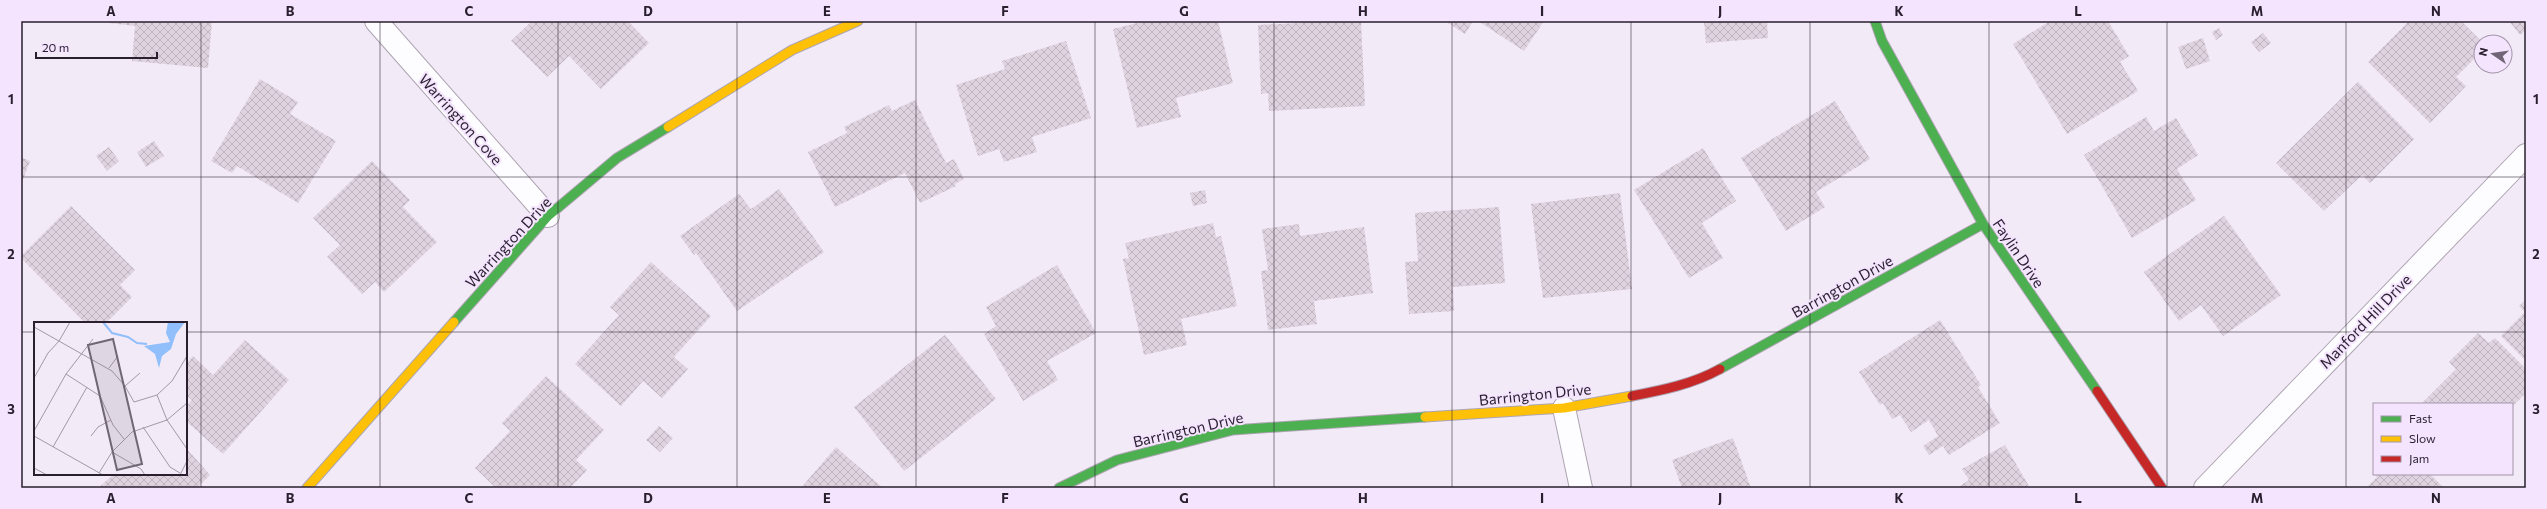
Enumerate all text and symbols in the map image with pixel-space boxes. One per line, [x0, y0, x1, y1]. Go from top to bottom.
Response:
text: A [106, 3, 116, 19]
text: B [286, 3, 295, 19]
text: C [465, 3, 474, 19]
text: D [643, 3, 653, 19]
text: E [823, 3, 831, 19]
text: F [1001, 3, 1009, 19]
text: G [1179, 3, 1189, 19]
text: H [1358, 3, 1368, 19]
text: I [1540, 3, 1544, 19]
text: J [1718, 3, 1722, 19]
text: K [1894, 3, 1904, 19]
text: L [2074, 3, 2082, 19]
text: M [2251, 3, 2263, 19]
text: N [2431, 3, 2441, 19]
scale bar [36, 34, 157, 60]
north arrow [2473, 34, 2513, 74]
text: 20 m [42, 40, 69, 54]
text: N [2476, 46, 2490, 57]
street label: Warrington Cove [416, 70, 506, 168]
text: 1 [8, 91, 14, 107]
text: 1 [2533, 91, 2539, 107]
street label: Warrington Drive [461, 193, 555, 291]
street label: Faylin Drive [1989, 215, 2049, 291]
text: 2 [7, 246, 15, 262]
text: 2 [2532, 246, 2540, 262]
street label: Barrington Drive [1788, 251, 1896, 321]
street label: Manford Hill Drive [2315, 270, 2415, 372]
inset map [34, 322, 187, 475]
street label: Barrington Drive [1478, 379, 1592, 409]
text: 3 [7, 401, 15, 417]
text: 3 [2532, 401, 2540, 417]
legend [2373, 403, 2513, 475]
street label: Barrington Drive [1131, 408, 1245, 450]
text: Fast [2409, 411, 2432, 425]
text: Slow [2409, 431, 2436, 445]
text: Jam [2409, 451, 2429, 466]
text: A [106, 490, 116, 506]
text: B [286, 490, 295, 506]
text: C [465, 490, 474, 506]
text: D [643, 490, 653, 506]
text: E [823, 490, 831, 506]
text: F [1001, 490, 1009, 506]
text: G [1179, 490, 1189, 506]
text: H [1358, 490, 1368, 506]
text: I [1540, 490, 1544, 506]
text: J [1718, 490, 1722, 506]
text: K [1894, 490, 1904, 506]
text: L [2074, 490, 2082, 506]
text: M [2251, 490, 2263, 506]
text: N [2431, 490, 2441, 506]

